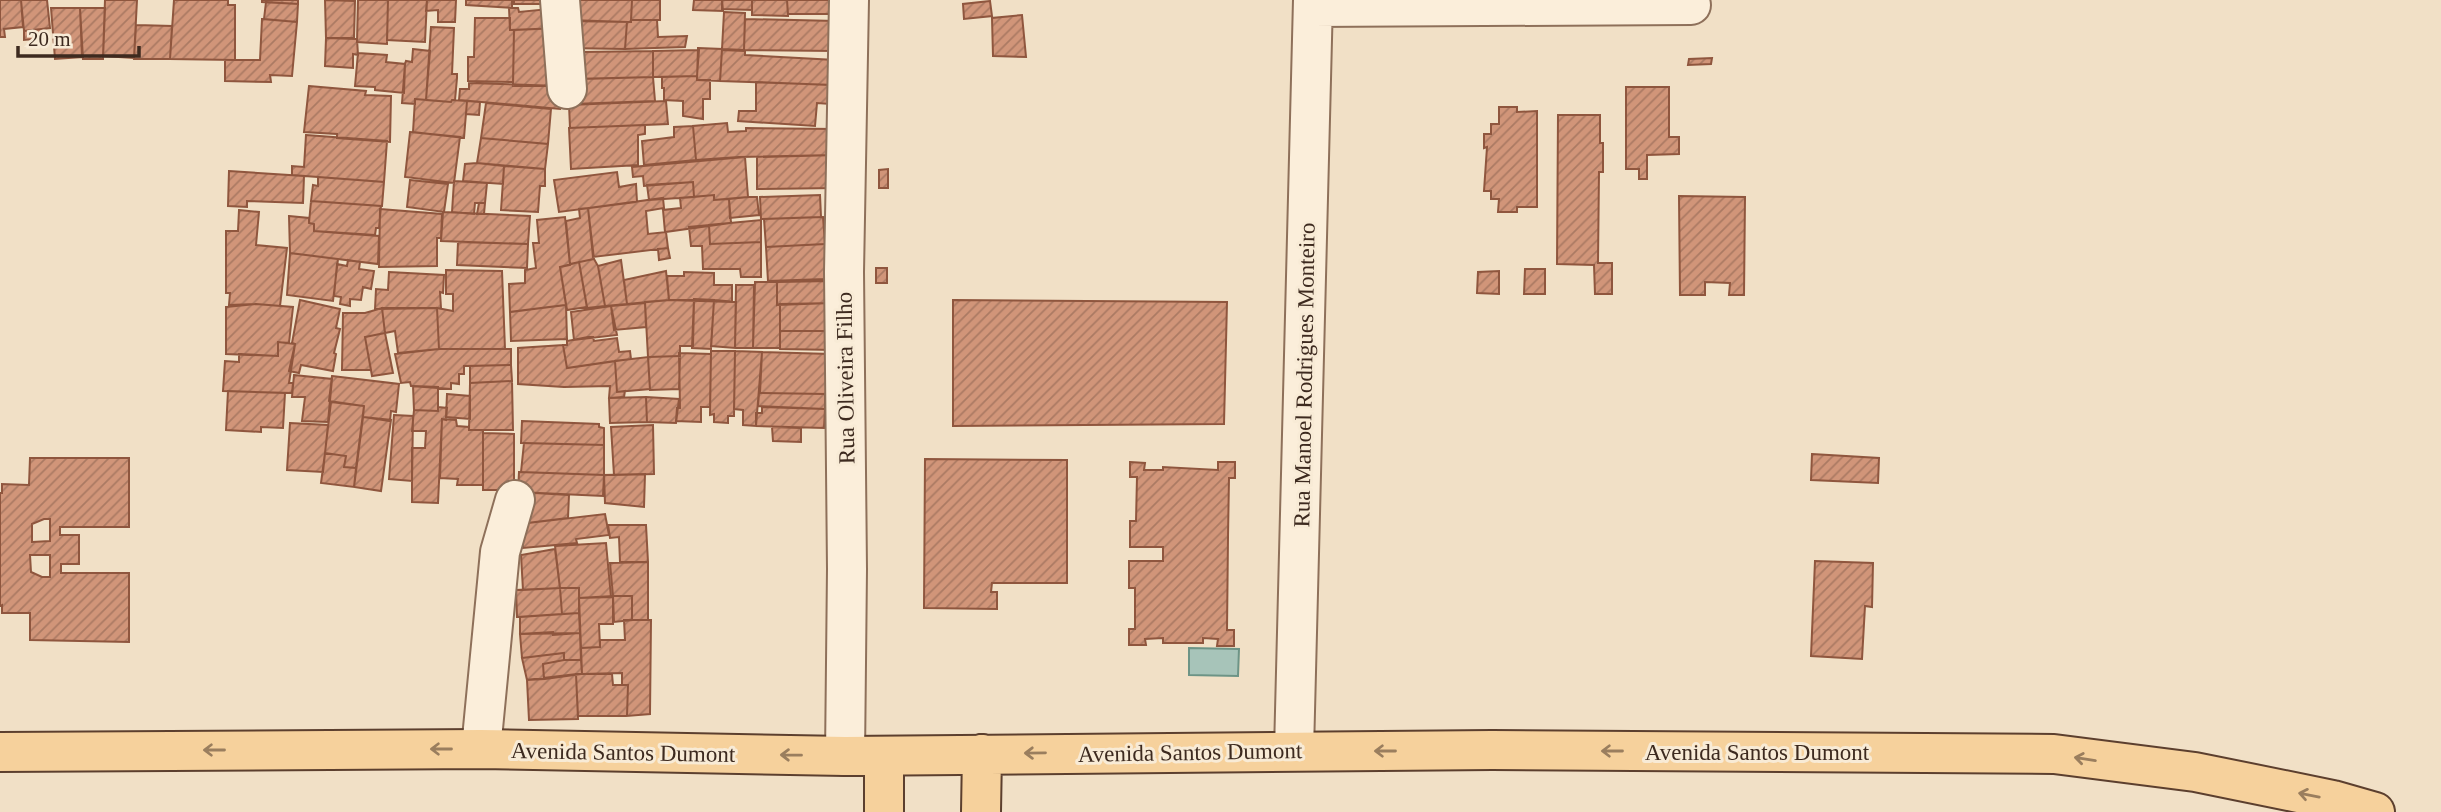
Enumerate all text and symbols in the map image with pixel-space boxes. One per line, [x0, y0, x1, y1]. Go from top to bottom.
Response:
scale bar [18, 14, 138, 58]
text: 20 m [28, 27, 71, 51]
street label: Rua Manoel Rodrigues Monteiro [1289, 222, 1320, 528]
street label: Rua Oliveira Filho [831, 292, 860, 464]
street label: Avenida Santos Dumont [511, 738, 736, 767]
street label: Avenida Santos Dumont [1078, 738, 1303, 767]
street label: Avenida Santos Dumont [1645, 740, 1870, 765]
one-way arrow [430, 742, 453, 756]
one-way arrow [203, 743, 226, 757]
one-way arrow [1374, 744, 1397, 758]
one-way arrow [1601, 744, 1624, 758]
one-way arrow [1023, 746, 1046, 760]
one-way arrow [780, 748, 803, 762]
one-way arrow [2074, 752, 2096, 765]
one-way arrow [2298, 788, 2321, 802]

